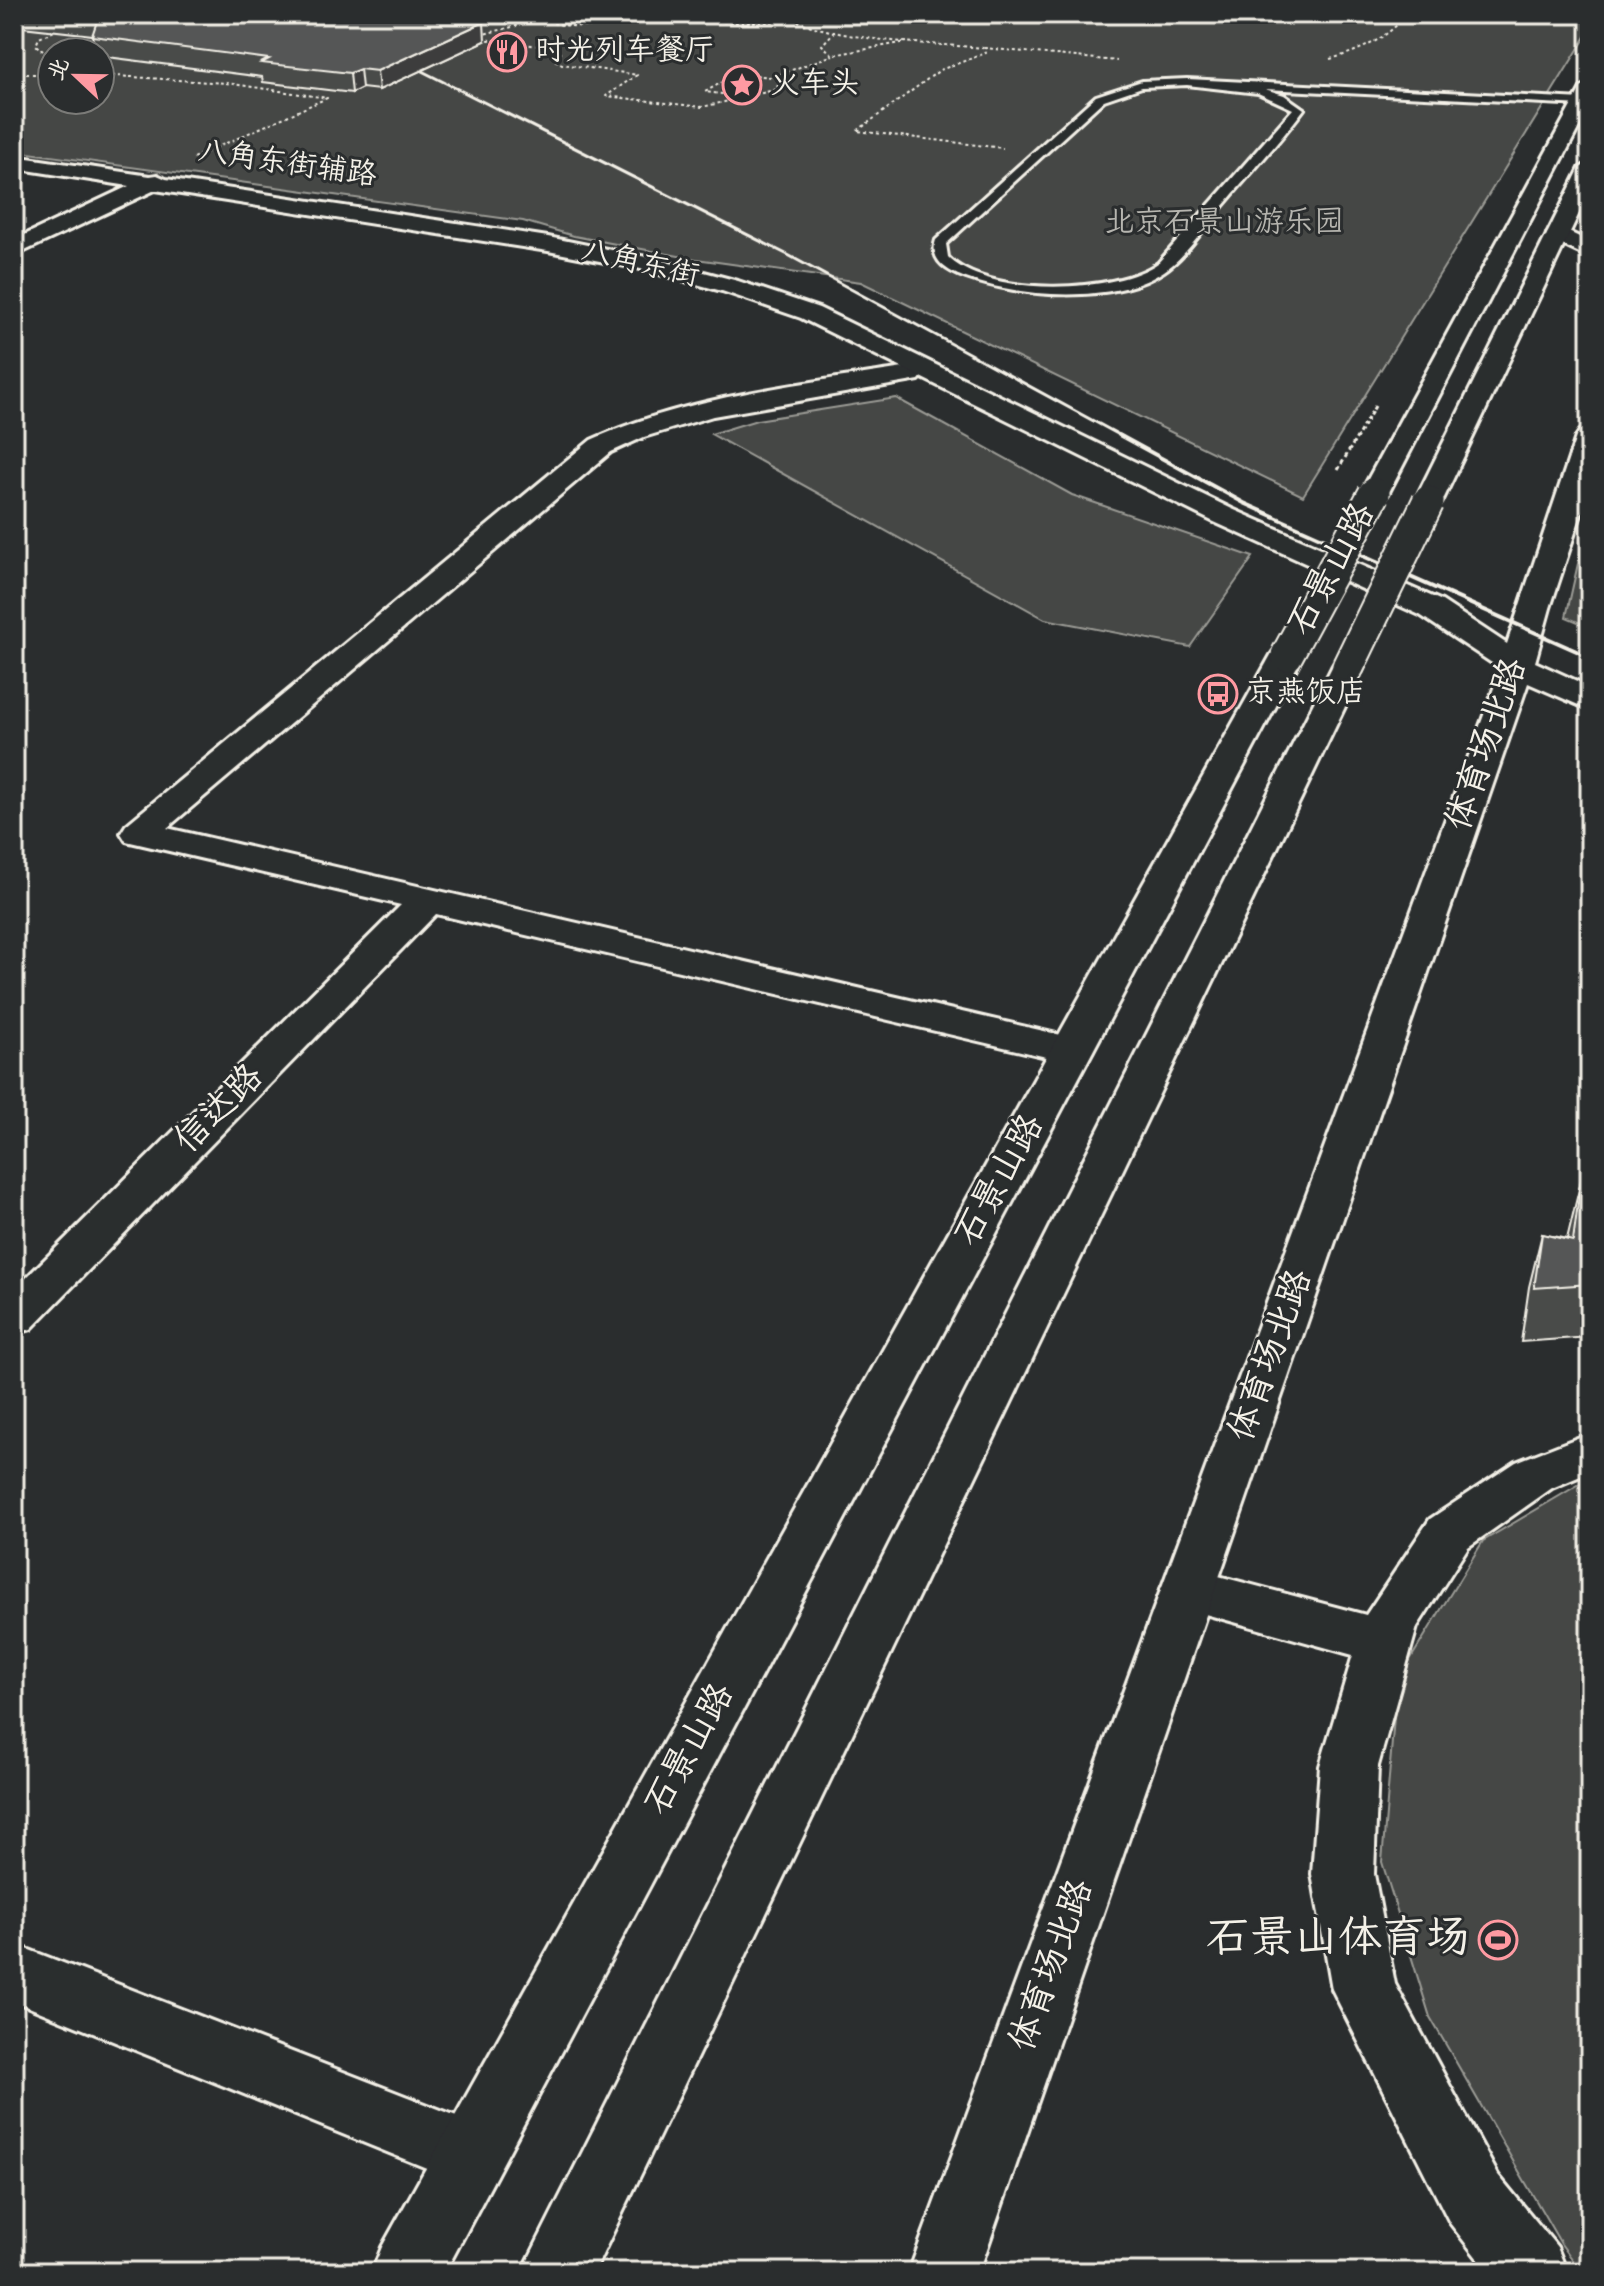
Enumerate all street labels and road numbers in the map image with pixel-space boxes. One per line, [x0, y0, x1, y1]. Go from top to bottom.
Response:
street label: 八角东街辅路 [195, 131, 379, 199]
street label: 八角东街 [577, 230, 703, 300]
street label: 石景山路 [1276, 494, 1390, 646]
street label: 体育场北路 [1434, 651, 1542, 839]
street label: 信达路 [163, 1053, 277, 1167]
street label: 石景山路 [943, 1105, 1059, 1257]
street label: 体育场北路 [1216, 1262, 1328, 1450]
street label: 石景山路 [633, 1674, 749, 1826]
street label: 体育场北路 [997, 1872, 1109, 2060]

